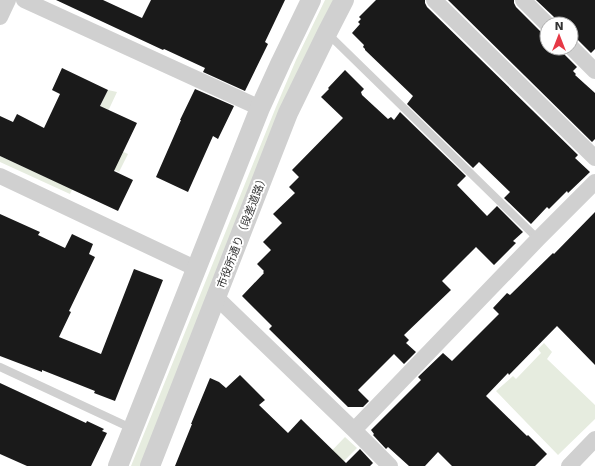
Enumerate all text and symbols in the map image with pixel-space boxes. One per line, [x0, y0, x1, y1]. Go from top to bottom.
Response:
north arrow [539, 16, 579, 56]
text: N [554, 20, 564, 33]
street label: 市役所通り（段差道路） [215, 172, 270, 290]

